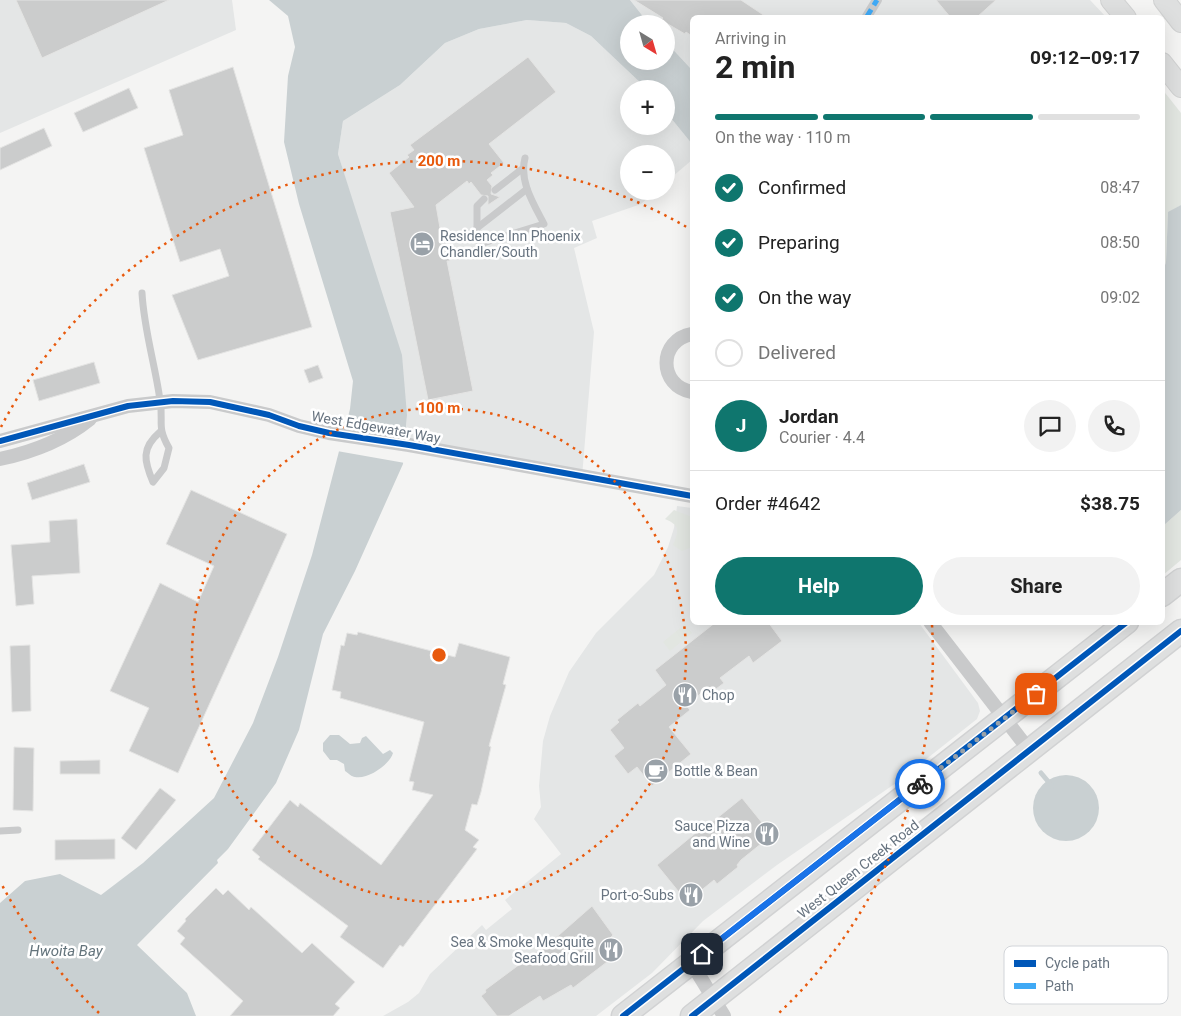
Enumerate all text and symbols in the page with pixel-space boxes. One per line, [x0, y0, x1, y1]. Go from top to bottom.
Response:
north arrow [620, 15, 675, 70]
map controls [620, 15, 675, 200]
text: Arriving in [715, 29, 786, 48]
text: 09:12–09:17 [1030, 46, 1140, 69]
text: 2 min [715, 48, 795, 86]
button: + [620, 80, 675, 135]
text: On the way · 110 m [715, 128, 851, 147]
button: − [620, 145, 675, 200]
text: 200 m [418, 152, 460, 170]
icon: check [715, 174, 743, 202]
text: Confirmed [758, 176, 846, 199]
text: 08:47 [1100, 178, 1140, 197]
place label: Residence Inn Phoenix Chandler/South [440, 228, 581, 260]
icon: check [715, 229, 743, 257]
hotel icon: Residence Inn Phoenix Chandler/South [409, 231, 435, 257]
text: Preparing [758, 231, 840, 254]
text: 08:50 [1100, 233, 1140, 252]
icon: check [715, 284, 743, 312]
text: On the way [758, 286, 851, 309]
text: 09:02 [1100, 288, 1140, 307]
text: Delivered [758, 341, 836, 364]
text: 100 m [418, 399, 460, 417]
button: chat [1024, 400, 1076, 452]
button: phone [1088, 400, 1140, 452]
text: Jordan [779, 405, 839, 428]
street label: West Edgewater Way [310, 408, 442, 446]
text: J [736, 414, 746, 437]
text: Courier · 4.4 [779, 428, 865, 447]
text: Order #4642 [715, 492, 821, 515]
text: $38.75 [1080, 492, 1140, 515]
button: Help [715, 557, 923, 615]
button: Share [933, 557, 1140, 615]
centre of rings [430, 646, 448, 664]
pin [1015, 673, 1057, 715]
icon: bag [1022, 680, 1050, 708]
restaurant icon: Chop [672, 682, 698, 708]
place label: Chop [702, 687, 735, 703]
cafe icon: Bottle & Bean [643, 758, 669, 784]
courier [895, 759, 945, 809]
place label: Bottle & Bean [674, 763, 758, 779]
icon: bike [906, 770, 934, 798]
street label: West Queen Creek Road [794, 817, 922, 921]
place label: Sauce Pizza and Wine [674, 818, 750, 850]
restaurant icon: Sauce Pizza and Wine [754, 821, 780, 847]
restaurant icon: Port-o-Subs [678, 882, 704, 908]
place label: Port-o-Subs [601, 887, 674, 903]
pin [681, 933, 723, 975]
place label: Sea & Smoke Mesquite Seafood Grill [451, 934, 594, 966]
restaurant icon: Sea & Smoke Mesquite Seafood Grill [598, 937, 624, 963]
icon: home [688, 940, 716, 968]
water label: Hwoita Bay [29, 942, 104, 960]
legend [1004, 946, 1168, 1004]
text: Cycle path [1045, 955, 1110, 971]
text: Path [1045, 978, 1074, 994]

